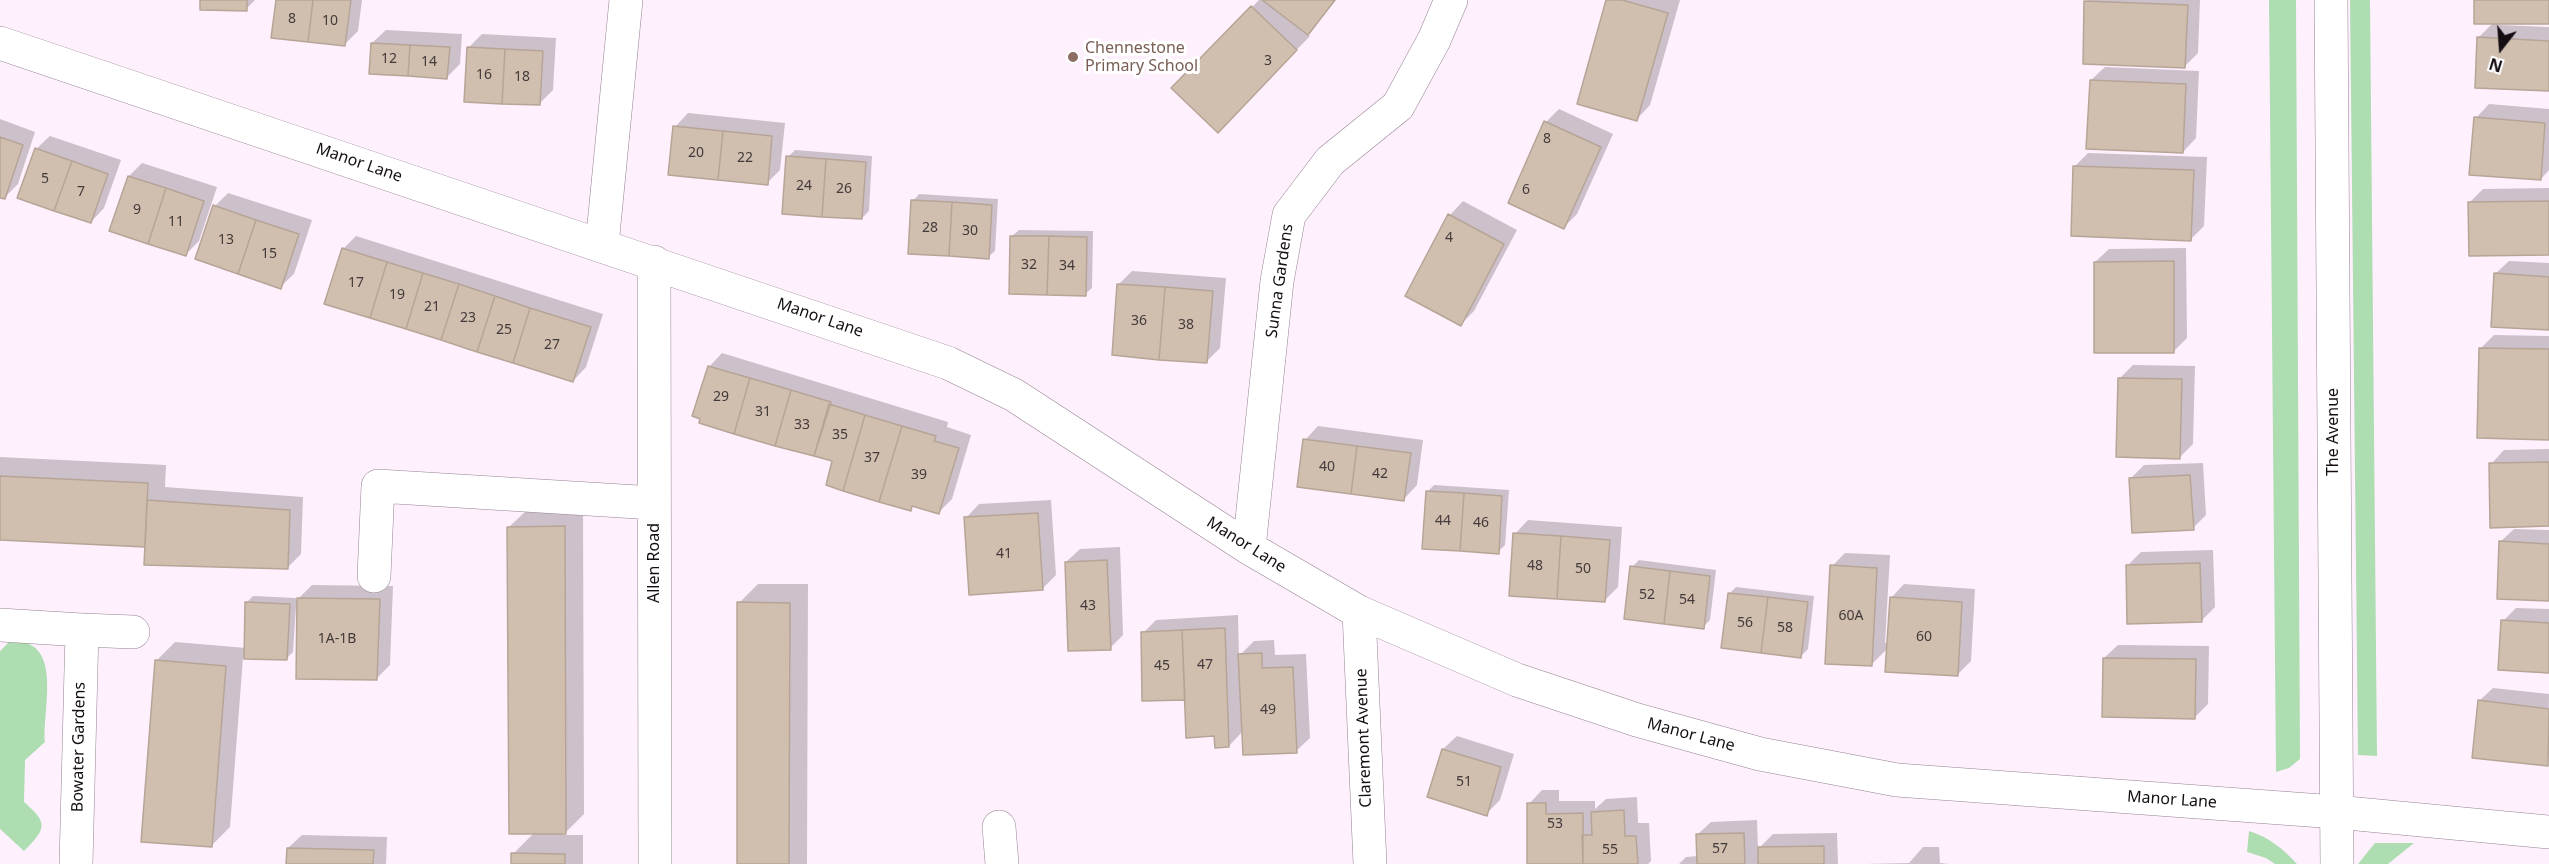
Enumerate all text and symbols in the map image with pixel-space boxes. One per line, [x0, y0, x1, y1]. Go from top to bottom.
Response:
house number: 8 [288, 11, 296, 27]
house number: 10 [322, 13, 338, 29]
north arrow [2471, 18, 2531, 78]
place label: Chennestone Primary School [1085, 38, 1198, 76]
marker: Chennestone Primary School [1066, 50, 1080, 64]
house number: 12 [381, 51, 397, 67]
house number: 3 [1264, 53, 1272, 69]
text: N [2486, 53, 2505, 78]
house number: 14 [421, 54, 437, 70]
house number: 16 [476, 67, 492, 83]
house number: 18 [514, 69, 530, 85]
house number: 8 [1543, 131, 1551, 147]
street label: Manor Lane [313, 139, 405, 187]
house number: 20 [688, 145, 704, 161]
house number: 22 [737, 150, 753, 166]
house number: 5 [41, 171, 49, 187]
house number: 24 [796, 178, 812, 194]
house number: 26 [836, 181, 852, 197]
house number: 6 [1522, 182, 1530, 198]
house number: 7 [77, 184, 85, 200]
house number: 9 [133, 202, 141, 218]
house number: 11 [168, 214, 184, 230]
house number: 28 [922, 220, 938, 236]
house number: 30 [962, 223, 978, 239]
street label: Sunna Gardens [1262, 223, 1298, 339]
house number: 4 [1445, 230, 1453, 246]
house number: 13 [218, 232, 234, 248]
house number: 15 [261, 246, 277, 262]
house number: 32 [1021, 257, 1037, 273]
house number: 34 [1059, 258, 1075, 274]
house number: 17 [348, 275, 364, 291]
house number: 19 [389, 287, 405, 303]
street label: Manor Lane [774, 294, 866, 342]
house number: 21 [424, 299, 440, 315]
house number: 23 [460, 310, 476, 326]
house number: 36 [1131, 313, 1147, 329]
house number: 38 [1178, 317, 1194, 333]
house number: 25 [496, 322, 512, 338]
house number: 27 [544, 337, 560, 353]
street label: The Avenue [2323, 388, 2343, 476]
house number: 29 [713, 389, 729, 405]
house number: 31 [755, 404, 771, 420]
house number: 33 [794, 417, 810, 433]
house number: 35 [832, 427, 848, 443]
house number: 37 [864, 450, 880, 466]
house number: 40 [1319, 459, 1335, 475]
house number: 42 [1372, 466, 1388, 482]
house number: 39 [911, 467, 927, 483]
street label: Manor Lane [1203, 513, 1289, 577]
house number: 44 [1435, 513, 1451, 529]
house number: 46 [1473, 515, 1489, 531]
street label: Allen Road [644, 523, 664, 603]
house number: 41 [996, 546, 1012, 562]
house number: 48 [1527, 558, 1543, 574]
house number: 50 [1575, 561, 1591, 577]
house number: 52 [1639, 587, 1655, 603]
house number: 54 [1679, 592, 1695, 608]
house number: 43 [1080, 598, 1096, 614]
house number: 60A [1839, 608, 1863, 624]
house number: 56 [1737, 615, 1753, 631]
house number: 58 [1777, 620, 1793, 636]
house number: 60 [1916, 629, 1932, 645]
house number: 1A-1B [318, 631, 356, 647]
house number: 47 [1197, 657, 1213, 673]
house number: 45 [1154, 658, 1170, 674]
street label: Claremont Avenue [1352, 668, 1376, 808]
street label: Bowater Gardens [68, 682, 90, 812]
house number: 49 [1260, 702, 1276, 718]
street label: Manor Lane [1645, 714, 1737, 756]
house number: 51 [1456, 774, 1472, 790]
street label: Manor Lane [2126, 787, 2218, 813]
house number: 53 [1547, 816, 1563, 832]
house number: 57 [1712, 841, 1728, 857]
house number: 55 [1602, 842, 1618, 858]

